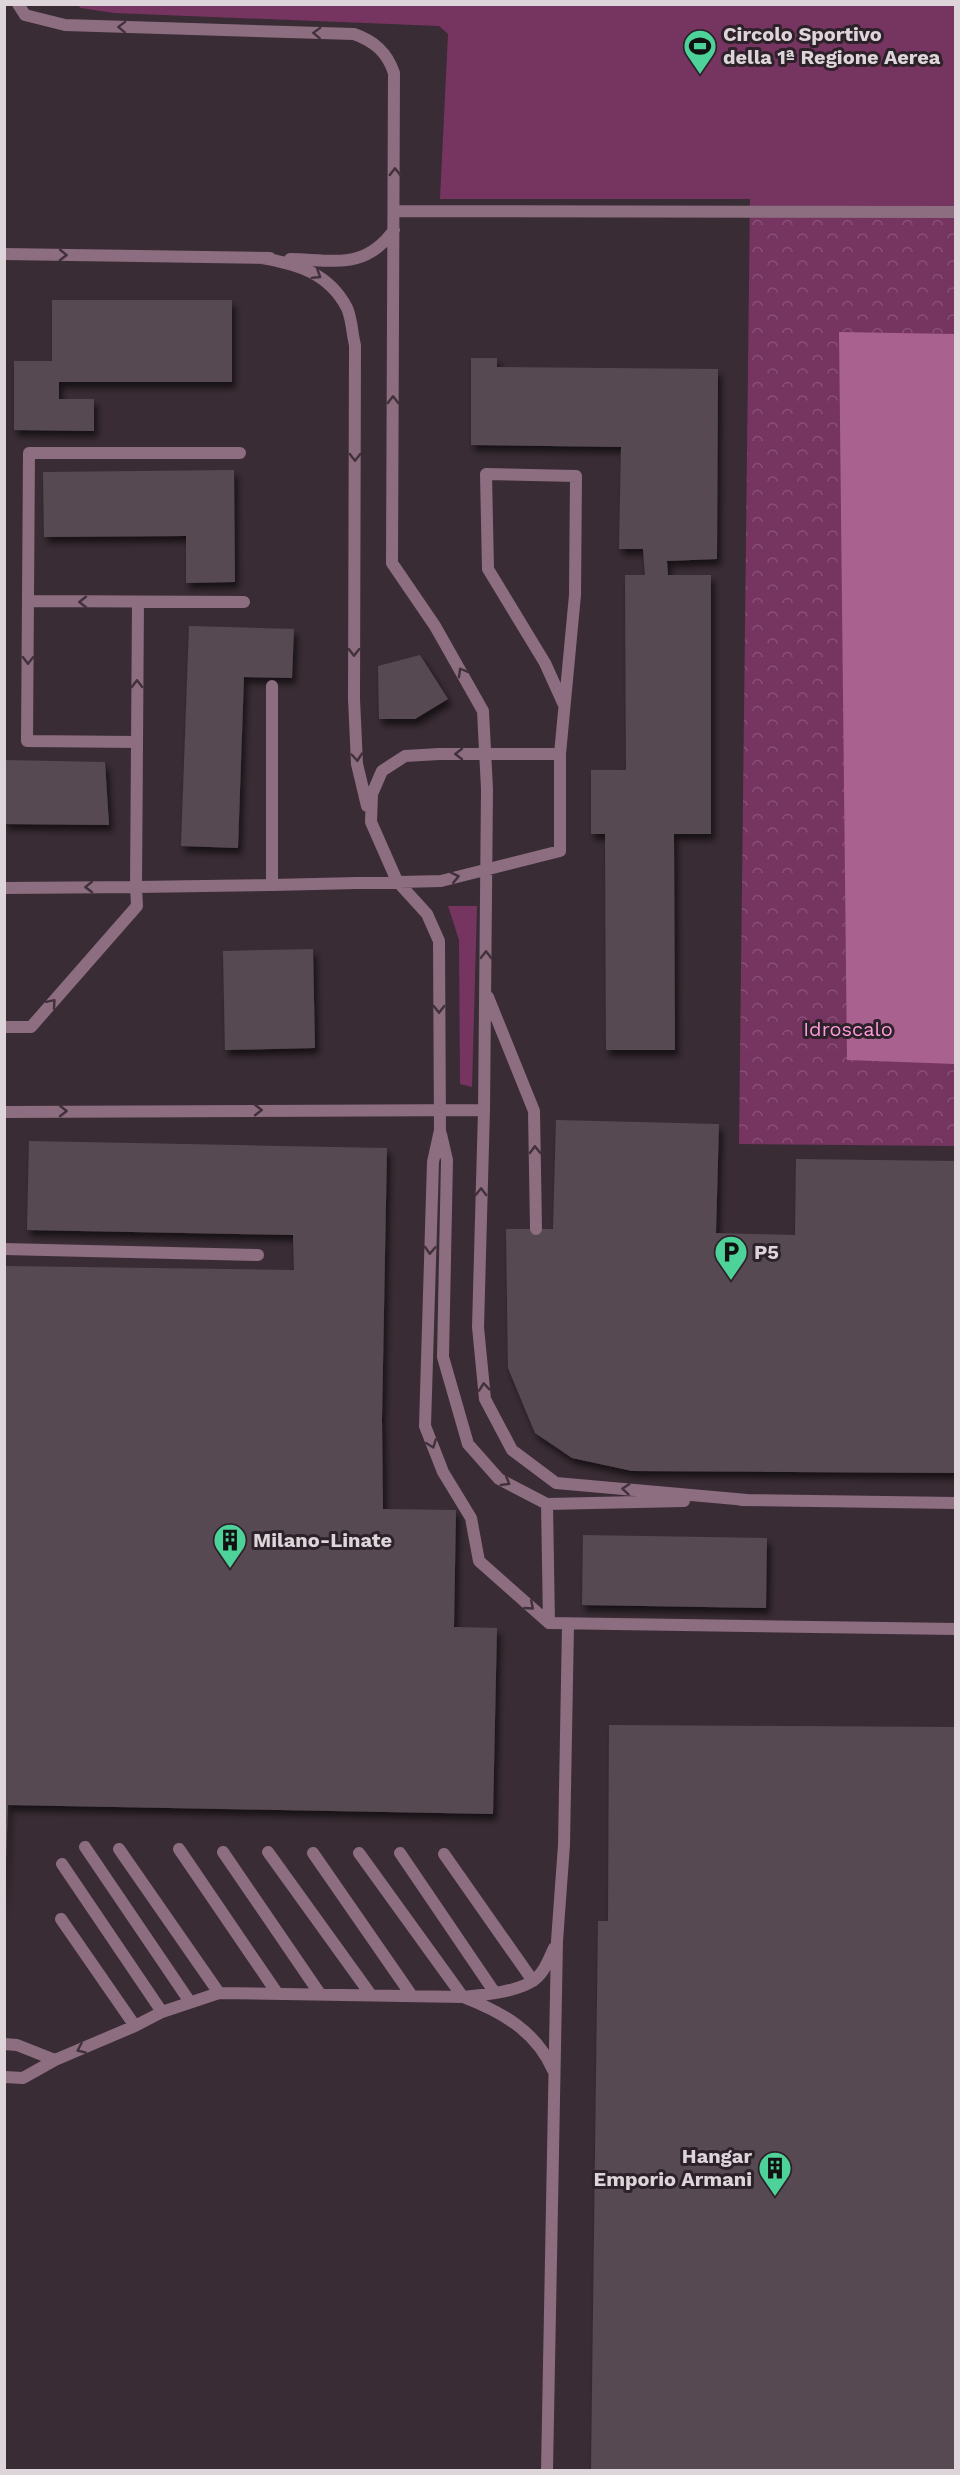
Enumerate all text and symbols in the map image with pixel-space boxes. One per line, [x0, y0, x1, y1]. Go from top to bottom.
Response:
one-way arrow [117, 20, 126, 33]
place label: Circolo Sportivo della 1ª Regione Aerea [723, 22, 941, 69]
one-way arrow [312, 26, 321, 39]
sports icon: Circolo Sportivo della 1ª Regione Aerea [682, 28, 718, 75]
one-way arrow [389, 167, 401, 176]
one-way arrow [58, 249, 67, 261]
one-way arrow [310, 268, 321, 279]
one-way arrow [387, 395, 399, 404]
one-way arrow [348, 453, 361, 462]
one-way arrow [78, 596, 87, 608]
one-way arrow [348, 648, 360, 657]
one-way arrow [22, 655, 34, 664]
one-way arrow [458, 668, 470, 678]
one-way arrow [131, 679, 143, 688]
one-way arrow [455, 748, 464, 760]
one-way arrow [350, 753, 363, 762]
one-way arrow [450, 872, 460, 885]
one-way arrow [85, 881, 94, 893]
one-way arrow [479, 951, 492, 960]
one-way arrow [45, 999, 56, 1010]
one-way arrow [433, 1005, 445, 1014]
park label: Idroscalo [803, 1017, 893, 1041]
one-way arrow [253, 1104, 262, 1116]
one-way arrow [58, 1105, 67, 1118]
one-way arrow [529, 1145, 541, 1154]
one-way arrow [475, 1188, 487, 1197]
parking icon: P5 [713, 1234, 749, 1281]
place label: P5 [754, 1240, 779, 1264]
one-way arrow [424, 1246, 437, 1255]
one-way arrow [478, 1382, 491, 1391]
one-way arrow [425, 1438, 437, 1449]
one-way arrow [500, 1475, 510, 1486]
one-way arrow [621, 1483, 631, 1496]
building icon: Milano-Linate [212, 1522, 248, 1569]
place label: Milano-Linate [253, 1528, 392, 1552]
one-way arrow [523, 1599, 534, 1610]
one-way arrow [76, 2042, 87, 2054]
place label: Hangar Emporio Armani [594, 2144, 752, 2191]
building icon: Hangar Emporio Armani [757, 2150, 793, 2197]

